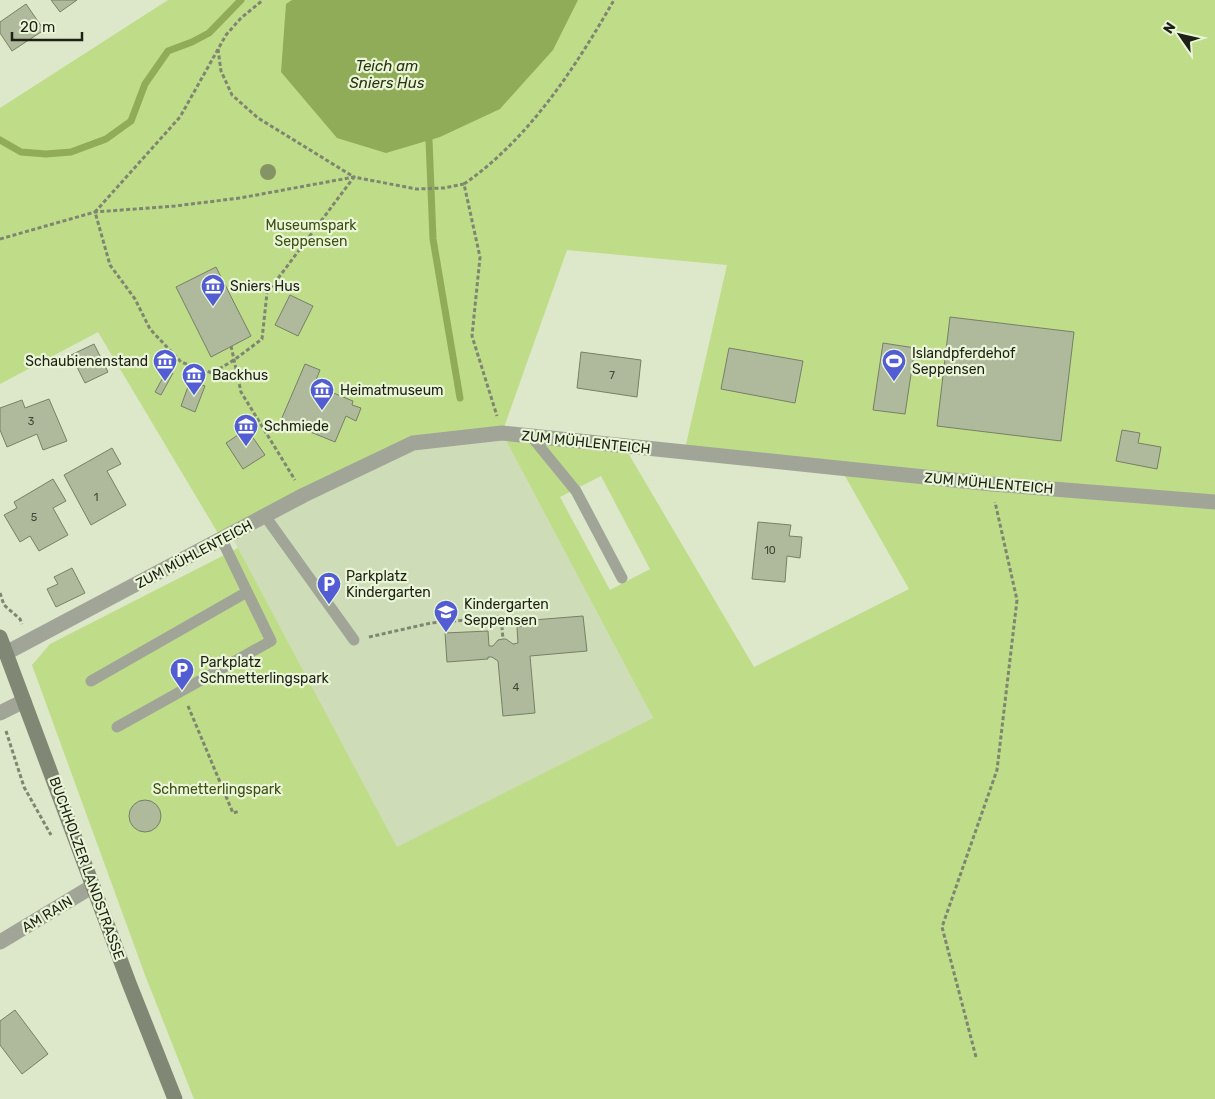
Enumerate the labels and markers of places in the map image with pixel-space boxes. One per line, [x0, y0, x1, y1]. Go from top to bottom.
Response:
museum icon: Sniers Hus [200, 273, 226, 307]
place label: Sniers Hus [230, 278, 300, 295]
place label: Islandpferdehof Seppensen [912, 345, 1016, 378]
museum icon: Schaubienenstand [152, 348, 178, 382]
sports icon: Islandpferdehof Seppensen [881, 348, 907, 382]
place label: Schaubienenstand [25, 353, 148, 370]
museum icon: Backhus [181, 362, 207, 396]
place label: Backhus [212, 367, 268, 384]
museum icon: Heimatmuseum [309, 377, 335, 411]
place label: Heimatmuseum [340, 382, 444, 399]
museum icon: Schmiede [233, 413, 259, 447]
place label: Schmiede [264, 418, 329, 435]
place label: Parkplatz Kindergarten [346, 568, 431, 601]
parking icon: Parkplatz Kindergarten [316, 571, 342, 605]
place label: Kindergarten Seppensen [464, 596, 549, 629]
school or university icon: Kindergarten Seppensen [433, 599, 459, 633]
place label: Parkplatz Schmetterlingspark [200, 654, 329, 687]
parking icon: Parkplatz Schmetterlingspark [169, 657, 195, 691]

